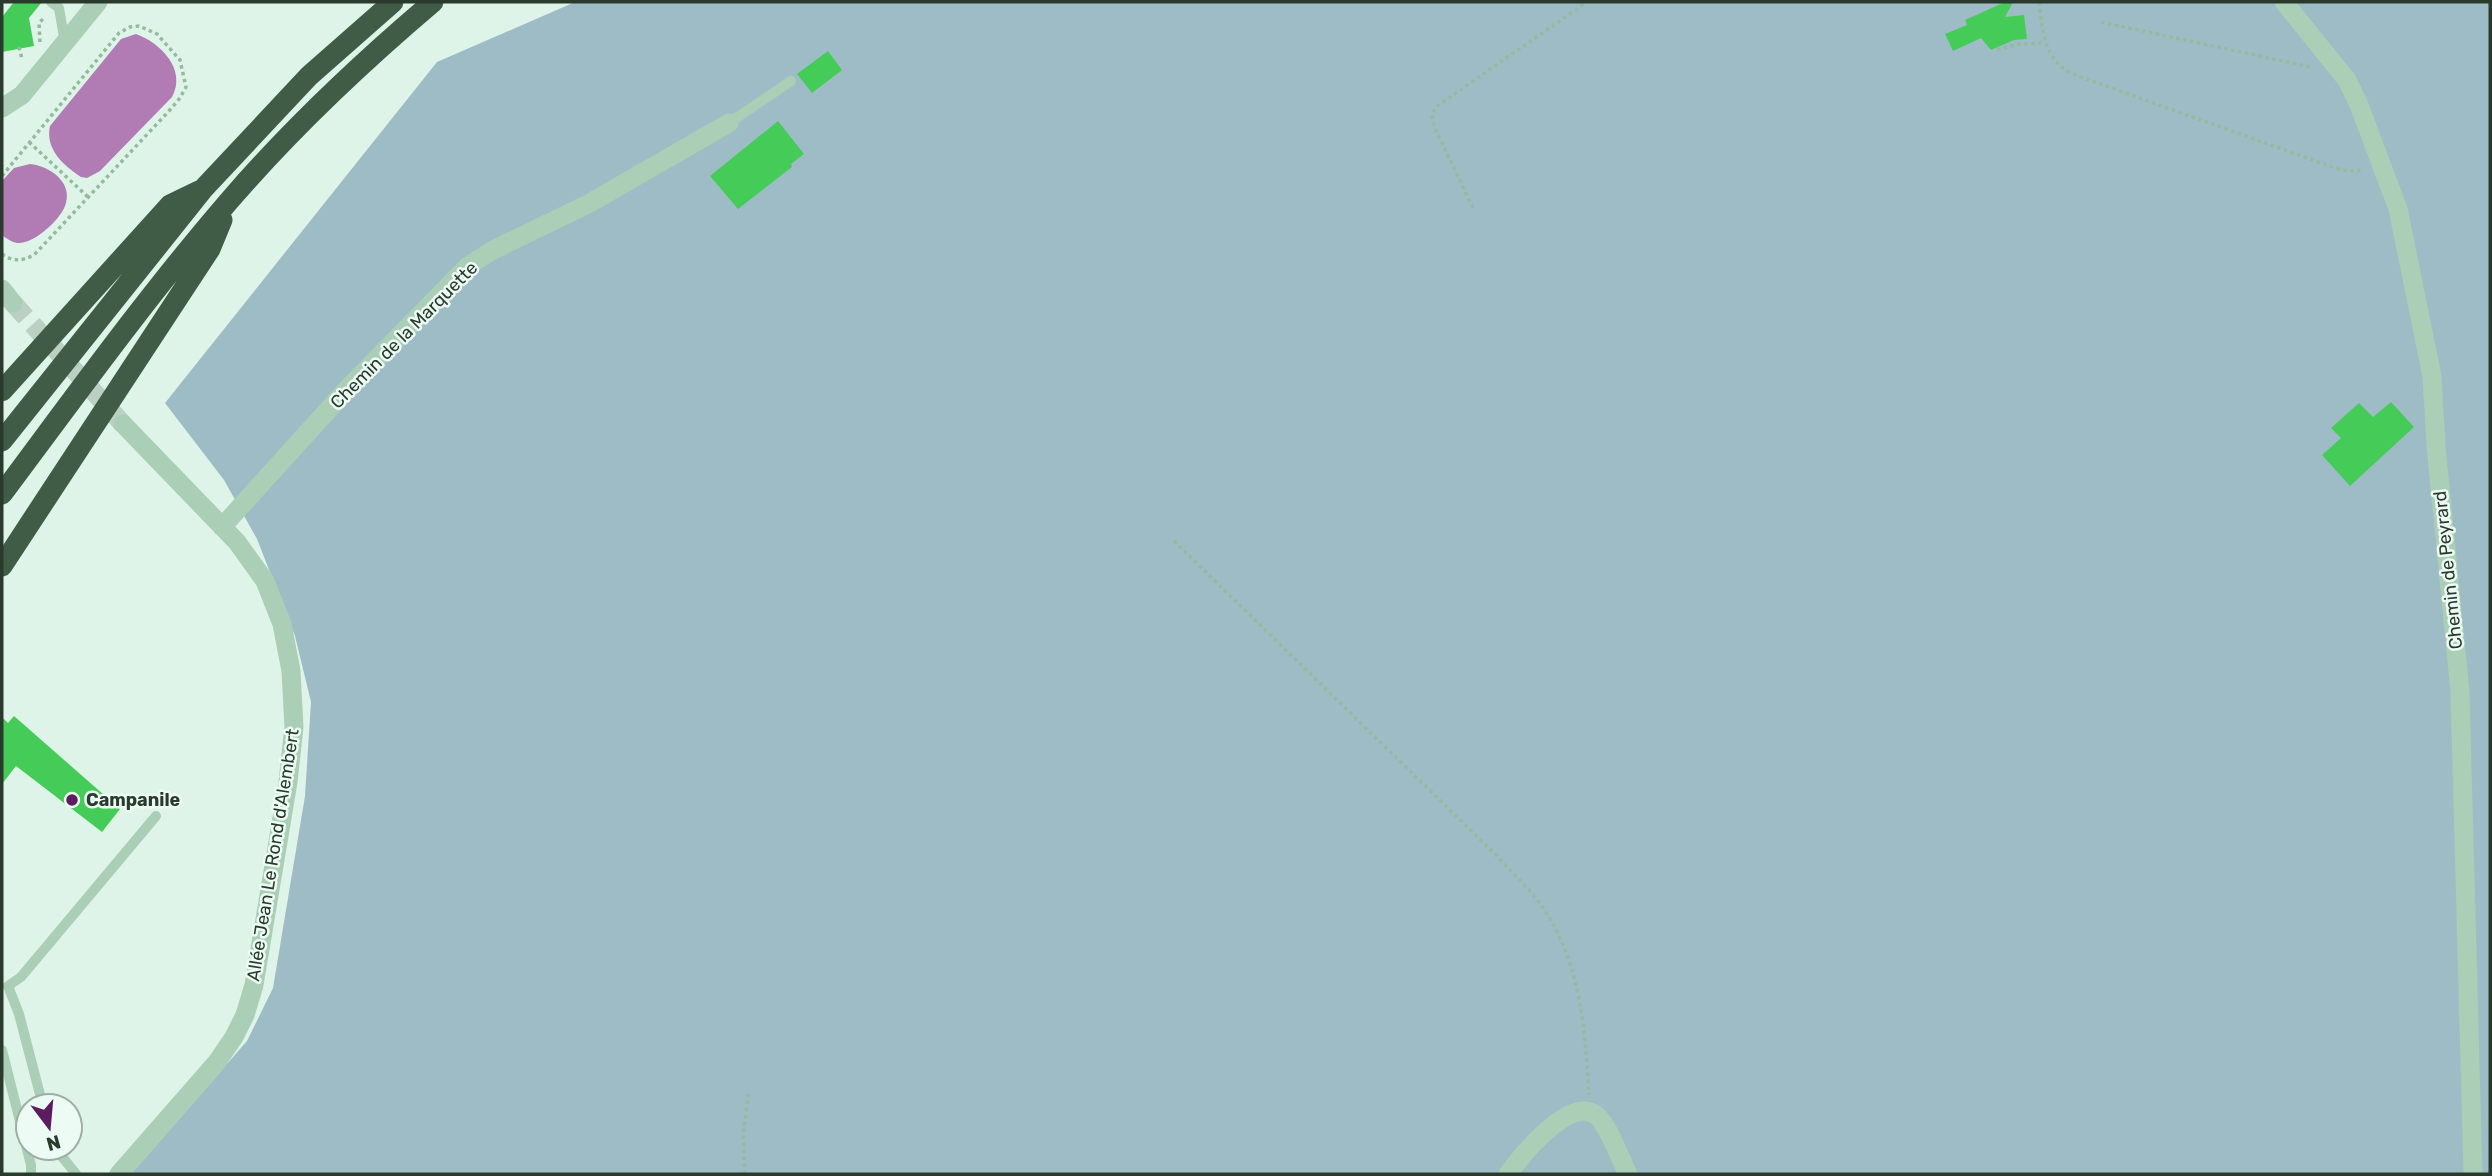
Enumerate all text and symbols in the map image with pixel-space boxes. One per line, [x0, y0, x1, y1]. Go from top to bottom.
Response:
street label: Chemin de la Marquette [326, 257, 482, 413]
street label: Chemin de Peyrard [2429, 490, 2467, 650]
street label: Allée Jean Le Rond d'Alembert [242, 727, 304, 983]
place label: Campanile [86, 789, 181, 811]
marker: Campanile [64, 792, 80, 808]
north arrow [14, 1092, 84, 1162]
text: N [44, 1130, 63, 1156]

